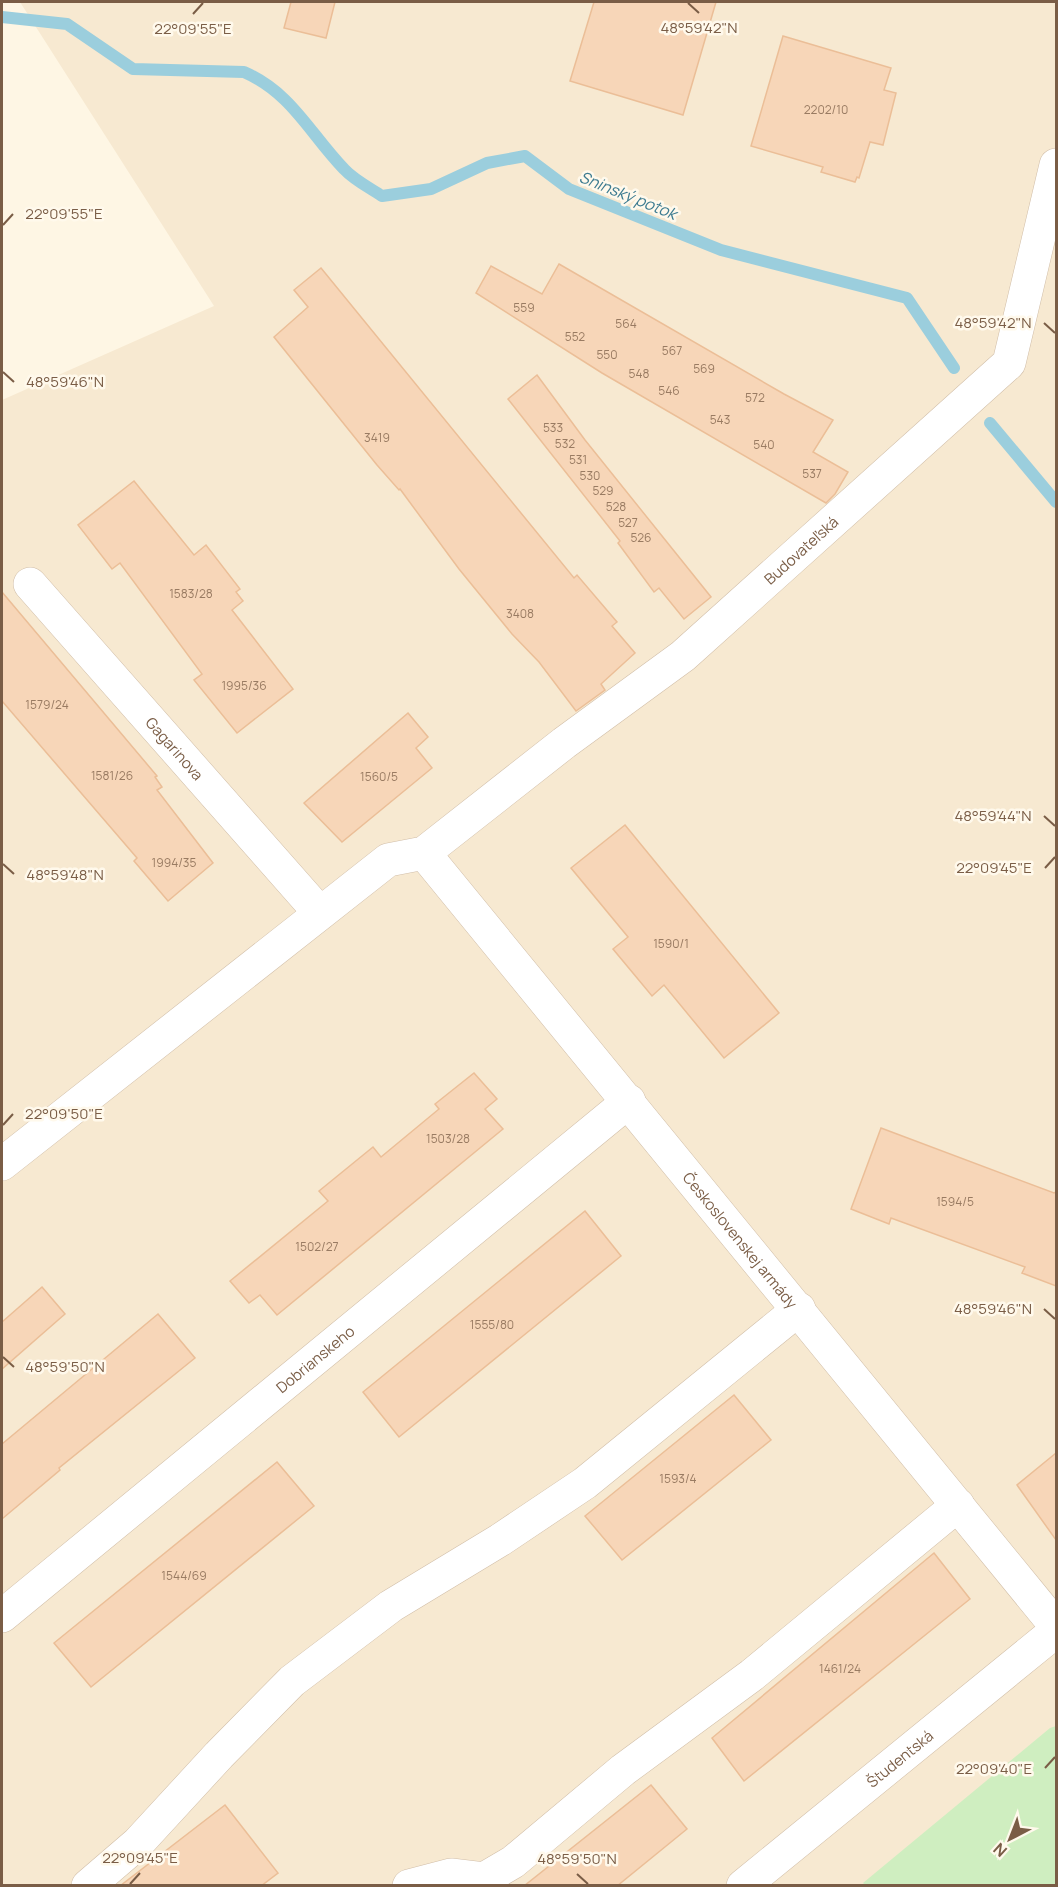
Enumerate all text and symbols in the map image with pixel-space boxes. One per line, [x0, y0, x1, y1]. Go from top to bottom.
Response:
text: 48°59'42"N [660, 17, 738, 38]
text: 22°09'55"E [154, 18, 232, 39]
house number: 2202/10 [804, 101, 848, 118]
water label: Sninský potok [576, 166, 682, 225]
text: 22°09'55"E [25, 203, 103, 224]
house number: 559 [513, 299, 535, 316]
text: 48°59'42"N [954, 312, 1032, 333]
house number: 564 [615, 315, 637, 332]
house number: 552 [565, 328, 585, 345]
house number: 567 [662, 342, 682, 359]
house number: 550 [596, 346, 618, 363]
house number: 569 [693, 360, 715, 377]
house number: 548 [629, 365, 650, 382]
text: 48°59'46"N [26, 371, 104, 392]
house number: 546 [658, 382, 680, 399]
house number: 572 [745, 389, 765, 406]
house number: 543 [710, 411, 730, 428]
house number: 533 [543, 419, 563, 436]
house number: 3419 [364, 429, 390, 446]
house number: 532 [555, 435, 575, 452]
house number: 540 [753, 436, 775, 453]
house number: 531 [569, 451, 587, 468]
house number: 537 [802, 465, 822, 482]
house number: 530 [580, 467, 600, 484]
house number: 529 [593, 482, 613, 499]
house number: 528 [606, 498, 626, 515]
street label: Budovateľská [759, 511, 843, 589]
house number: 527 [618, 514, 638, 531]
house number: 526 [631, 529, 651, 546]
house number: 1583/28 [169, 585, 213, 602]
house number: 3408 [506, 605, 534, 622]
house number: 1995/36 [221, 677, 267, 694]
house number: 1579/24 [25, 696, 69, 713]
street label: Gagarinova [141, 712, 208, 785]
house number: 1581/26 [91, 767, 133, 784]
house number: 1560/5 [360, 768, 398, 785]
text: 48°59'44"N [954, 805, 1032, 826]
house number: 1994/35 [152, 854, 196, 871]
text: 22°09'45"E [956, 857, 1032, 878]
text: 48°59'48"N [26, 864, 104, 885]
house number: 1590/1 [653, 935, 689, 952]
text: 22°09'50"E [25, 1103, 103, 1124]
house number: 1503/28 [426, 1130, 470, 1147]
street label: Československej armády [678, 1167, 803, 1313]
house number: 1594/5 [936, 1193, 974, 1210]
house number: 1502/27 [295, 1238, 339, 1255]
text: 48°59'46"N [954, 1298, 1032, 1319]
house number: 1555/80 [470, 1316, 514, 1333]
street label: Dobrianskeho [271, 1320, 359, 1397]
text: 48°59'50"N [25, 1356, 105, 1377]
house number: 1593/4 [659, 1470, 697, 1487]
house number: 1544/69 [161, 1567, 207, 1584]
house number: 1461/24 [819, 1660, 861, 1677]
street label: Študentská [862, 1725, 937, 1792]
text: 22°09'40"E [956, 1758, 1032, 1779]
north arrow [980, 1809, 1040, 1869]
text: N [988, 1838, 1012, 1862]
text: 22°09'45"E [102, 1847, 178, 1868]
text: 48°59'50"N [537, 1848, 617, 1869]

